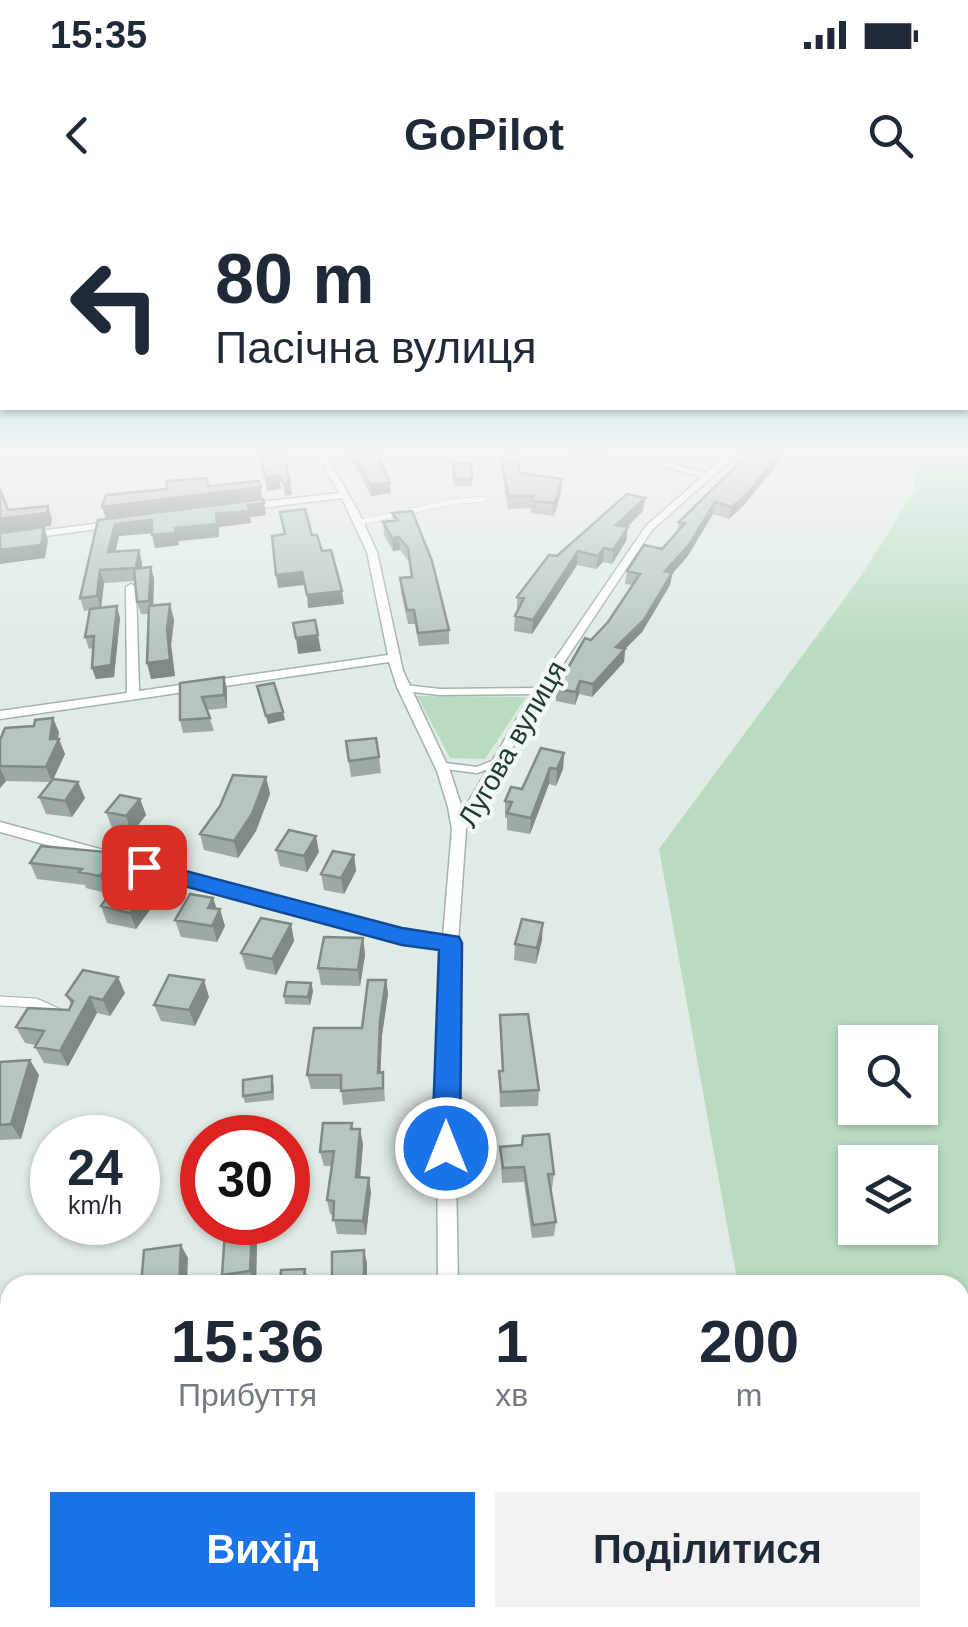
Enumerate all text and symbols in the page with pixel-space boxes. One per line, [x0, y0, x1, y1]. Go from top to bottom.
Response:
text: 15:35 [50, 14, 147, 56]
icon: back [50, 108, 105, 163]
icon: search [863, 108, 918, 163]
text: GoPilot [404, 109, 564, 160]
icon: left [50, 240, 180, 370]
text: 80 m [215, 240, 375, 318]
text: Пасічна вулиця [215, 322, 537, 373]
street label: Лугова вулиця [452, 655, 572, 833]
pin [102, 825, 187, 910]
icon: arrive [117, 840, 172, 895]
map controls [838, 1025, 938, 1245]
button: search [838, 1025, 938, 1125]
position arrow [394, 1096, 498, 1200]
speed limit sign: 30 [180, 1115, 310, 1245]
text: 24 [67, 1140, 123, 1196]
button: layers [838, 1145, 938, 1245]
text: km/h [68, 1191, 122, 1219]
text: 15:36 [171, 1308, 324, 1375]
text: 1 [495, 1308, 528, 1375]
text: 200 [699, 1308, 799, 1375]
text: Прибуття [178, 1377, 317, 1413]
text: хв [495, 1377, 528, 1413]
text: m [736, 1377, 762, 1413]
button: Вихід [50, 1492, 475, 1607]
button: Поділитися [495, 1492, 920, 1607]

